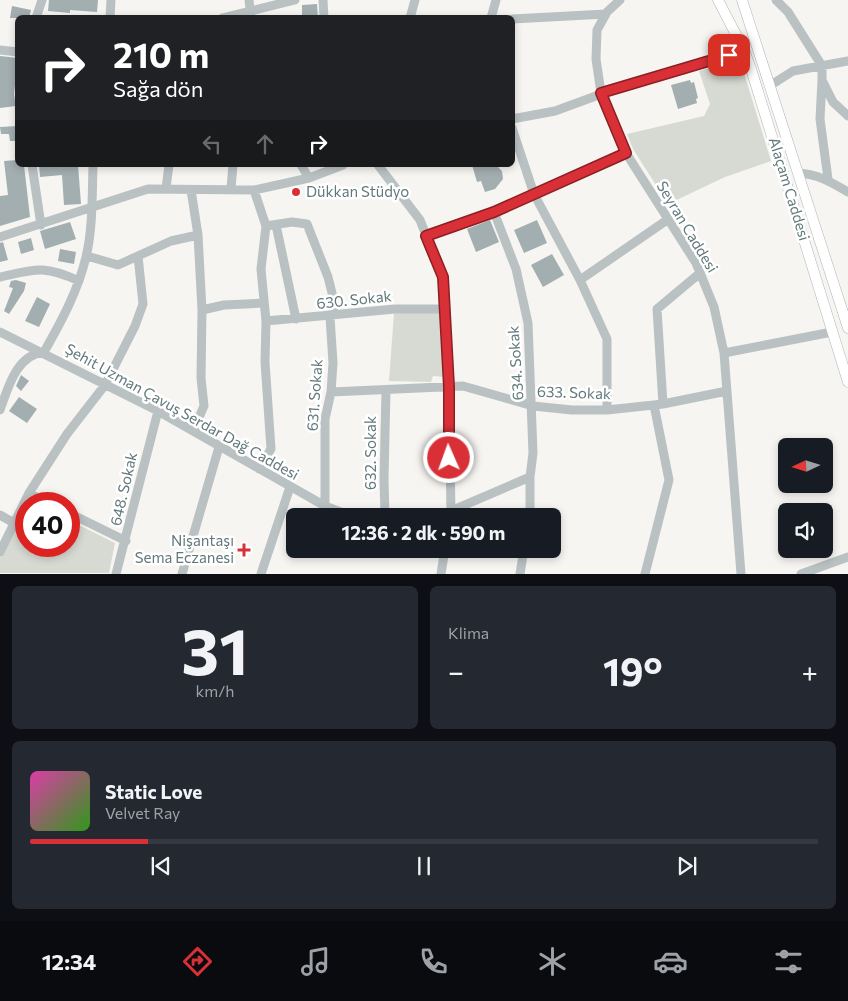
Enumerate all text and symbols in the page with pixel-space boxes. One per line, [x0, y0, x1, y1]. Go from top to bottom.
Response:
text: 210 m [113, 32, 209, 75]
pin [708, 34, 750, 76]
icon: right [30, 35, 95, 100]
icon: arrive [715, 41, 743, 69]
text: Sağa dön [113, 75, 203, 102]
icon: left [198, 130, 226, 158]
icon: ahead [251, 130, 279, 158]
icon: right [304, 130, 332, 158]
street label: Alaçam Caddesi [766, 135, 814, 243]
street label: Seyran Caddesi [653, 177, 722, 275]
place label: Dükkan Stüdyo [306, 182, 409, 200]
marker: Dükkan Stüdyo [290, 186, 302, 198]
street label: 630. Sokak [315, 286, 392, 312]
street label: 634. Sokak [503, 325, 527, 401]
street label: Şehit Uzman Çavuş Serdar Dağ Caddesi [62, 339, 302, 483]
street label: 631. Sokak [303, 358, 326, 432]
street label: 633. Sokak [537, 382, 611, 402]
street label: 632. Sokak [361, 416, 379, 490]
position arrow [422, 431, 474, 483]
north arrow [778, 438, 832, 492]
map controls [778, 438, 833, 558]
street label: 648. Sokak [106, 450, 140, 527]
speed limit sign: 40 [15, 492, 80, 557]
button: sound [778, 503, 833, 558]
text: 12:36 · 2 dk · 590 m [342, 521, 505, 544]
place label: Nişantaşı Sema Eczanesi [135, 531, 234, 566]
marker: Nişantaşı Sema Eczanesi [238, 544, 250, 556]
text: 31 [181, 609, 249, 688]
text: Klima [448, 623, 489, 642]
text: 19° [603, 647, 663, 694]
text: − [448, 654, 464, 688]
text: + [802, 654, 818, 688]
text: km/h [196, 681, 234, 700]
text: Static Love [105, 780, 202, 803]
text: Velvet Ray [105, 803, 180, 822]
icon: previous [147, 852, 175, 880]
icon: pause [410, 852, 438, 880]
icon: next [673, 852, 701, 880]
icon: directions [180, 944, 215, 979]
icon: music [298, 944, 333, 979]
icon: phone [416, 944, 451, 979]
icon: climate [535, 944, 570, 979]
icon: car [653, 944, 688, 979]
icon: filters [771, 944, 806, 979]
text: 12:34 [42, 948, 96, 975]

